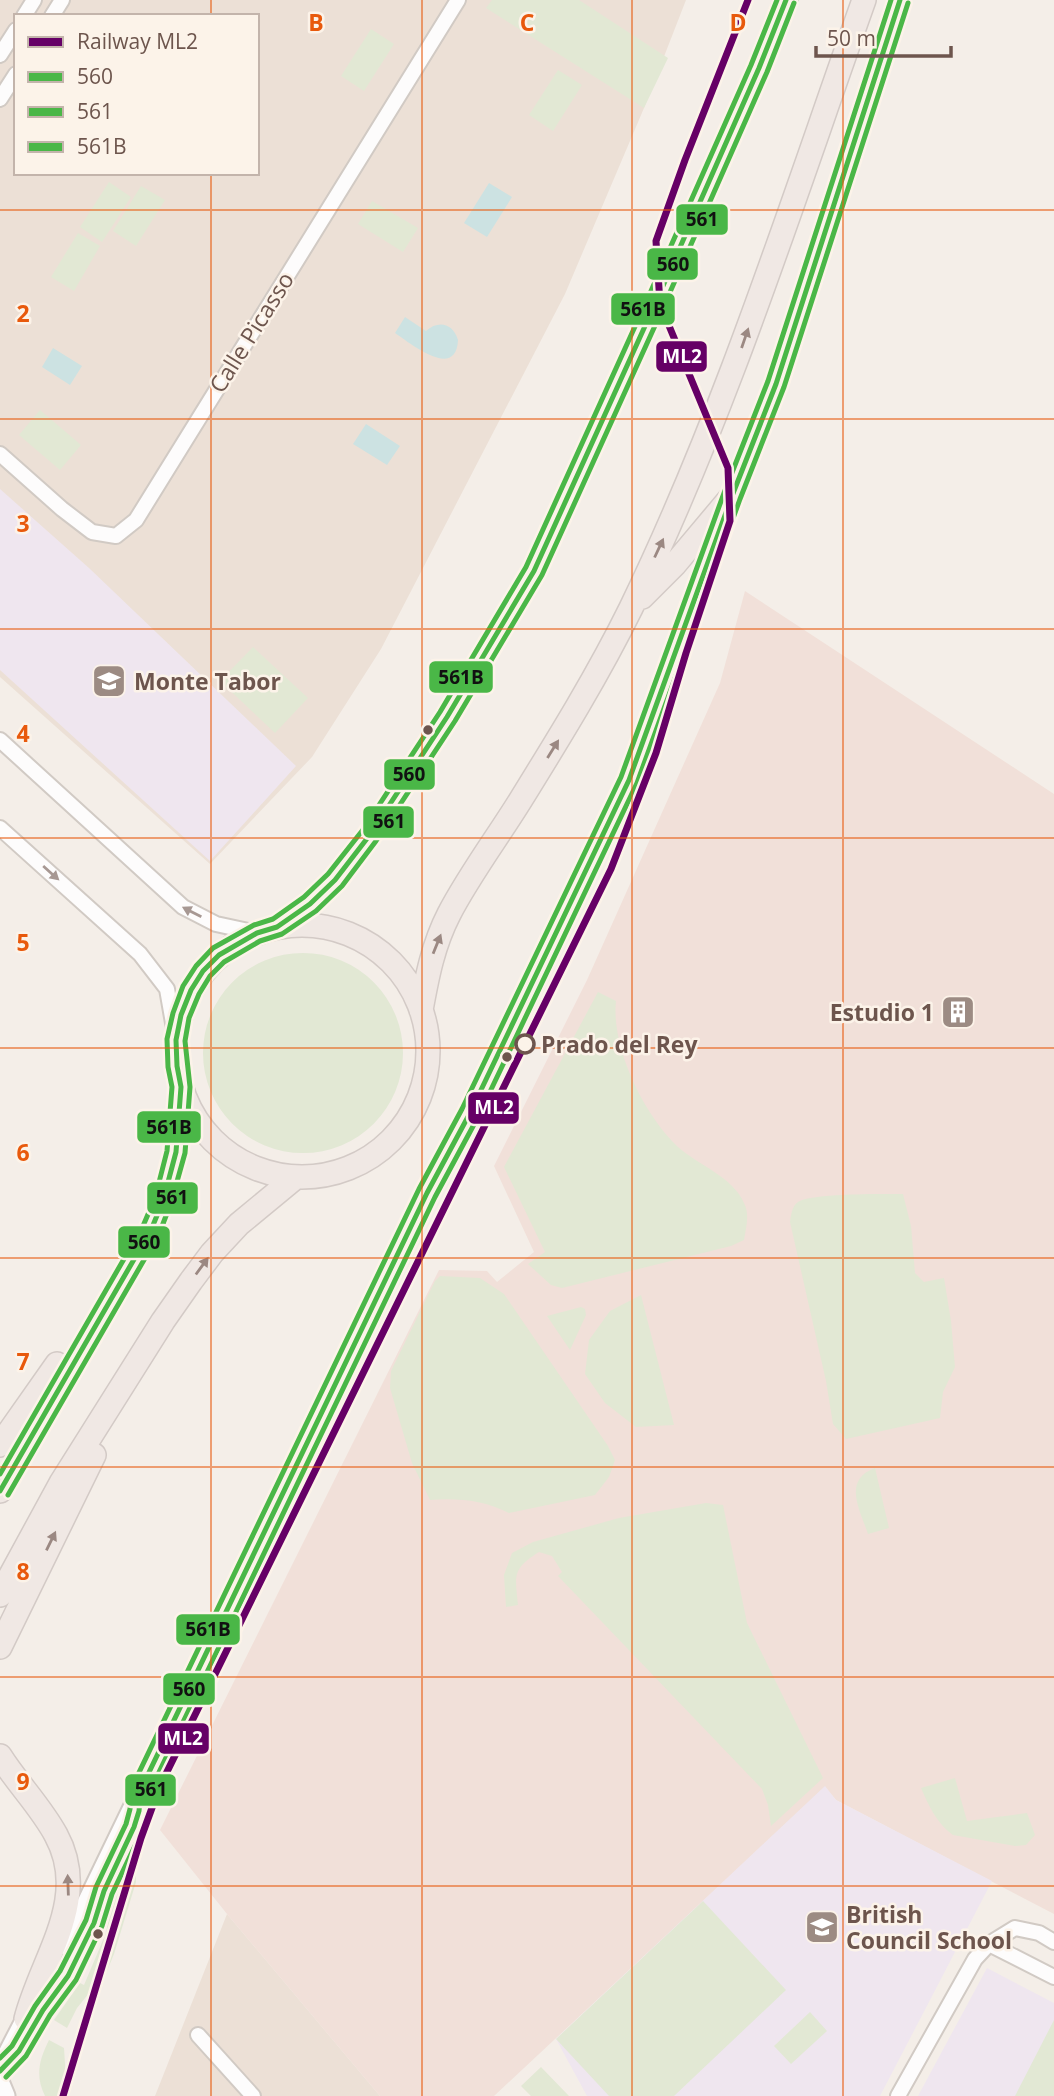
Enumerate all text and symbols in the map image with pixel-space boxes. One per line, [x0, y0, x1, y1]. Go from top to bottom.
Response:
text: B [308, 6, 324, 38]
text: C [520, 6, 534, 38]
text: D [729, 6, 747, 38]
legend [14, 14, 259, 175]
scale bar [816, 14, 951, 58]
text: 50 m [827, 24, 876, 52]
text: Railway ML2 [77, 27, 198, 55]
text: 560 [77, 62, 113, 90]
text: 561 [77, 97, 113, 125]
text: 561B [77, 132, 127, 160]
line badge: 561 [675, 203, 729, 236]
text: 561 [686, 206, 718, 232]
line badge: 560 [646, 247, 699, 281]
text: 560 [657, 251, 689, 277]
street label: Calle Picasso [201, 265, 301, 399]
line badge: 561B [610, 292, 676, 326]
text: 561B [620, 296, 666, 322]
text: 2 [16, 297, 30, 329]
one-way arrow [740, 327, 751, 348]
line badge: ML2 [655, 340, 708, 373]
text: ML2 [662, 343, 702, 369]
text: 3 [16, 507, 30, 539]
one-way arrow [653, 538, 665, 558]
line badge: 561B [428, 660, 494, 694]
school or university icon: Monte Tabor [90, 662, 128, 700]
text: 561B [438, 664, 484, 690]
place label: Monte Tabor [134, 665, 281, 697]
text: 4 [16, 717, 30, 749]
unlabelled marker [421, 723, 435, 737]
one-way arrow [546, 739, 559, 759]
line badge: 560 [383, 758, 436, 791]
text: 560 [393, 761, 425, 787]
line badge: 561 [362, 805, 415, 839]
text: 561 [373, 808, 405, 834]
one-way arrow [42, 865, 59, 881]
one-way arrow [182, 906, 202, 917]
text: 5 [16, 926, 30, 958]
one-way arrow [431, 934, 442, 955]
building icon: Estudio 1 [939, 993, 977, 1031]
place label: Estudio 1 [830, 996, 934, 1028]
place label: Prado del Rey [541, 1028, 698, 1060]
marker: Prado del Rey [515, 1034, 535, 1054]
unlabelled marker [500, 1050, 514, 1064]
line badge: ML2 [467, 1091, 520, 1125]
text: ML2 [474, 1094, 514, 1120]
line badge: 561B [136, 1110, 202, 1144]
text: 561B [146, 1114, 192, 1140]
text: 6 [16, 1136, 30, 1168]
line badge: 561 [146, 1181, 199, 1215]
text: 561 [156, 1184, 188, 1210]
line badge: 560 [117, 1225, 171, 1259]
text: 560 [128, 1229, 160, 1255]
one-way arrow [195, 1257, 209, 1275]
text: 7 [16, 1345, 30, 1377]
one-way arrow [45, 1531, 56, 1552]
text: 8 [16, 1555, 30, 1587]
line badge: 561B [175, 1613, 241, 1646]
text: 561B [185, 1616, 231, 1642]
line badge: 560 [162, 1672, 216, 1706]
text: 560 [173, 1676, 205, 1702]
line badge: ML2 [157, 1722, 210, 1755]
text: ML2 [163, 1725, 203, 1751]
text: 9 [16, 1765, 30, 1797]
line badge: 561 [124, 1773, 177, 1807]
text: 561 [135, 1776, 167, 1802]
one-way arrow [63, 1874, 74, 1896]
place label: British Council School [846, 1898, 1012, 1956]
school or university icon: British Council School [803, 1908, 841, 1946]
unlabelled marker [91, 1927, 105, 1941]

